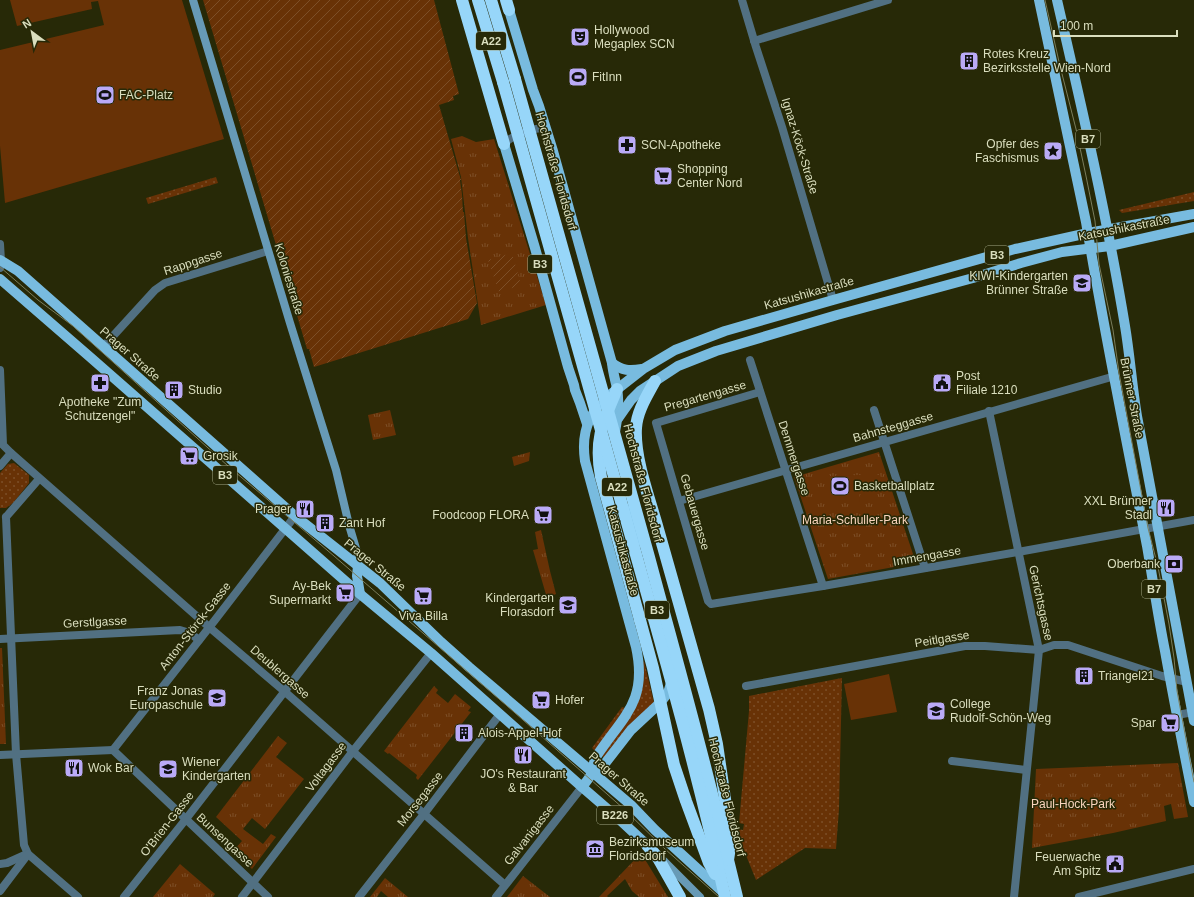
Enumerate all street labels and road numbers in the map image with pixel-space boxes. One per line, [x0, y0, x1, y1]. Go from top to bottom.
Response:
road number: A22 [476, 32, 506, 50]
street label: Ignaz-Köck-Straße [779, 96, 821, 196]
street label: Hochstraße Floridsdorf [532, 110, 580, 232]
road number: B7 [1076, 130, 1100, 148]
street label: Katsushikastraße [1077, 212, 1171, 244]
street label: Koloniestraße [271, 242, 307, 317]
street label: Rappgasse [162, 246, 224, 278]
road number: B3 [985, 246, 1009, 264]
road number: B3 [528, 255, 552, 273]
street label: Katsushikastraße [763, 273, 856, 313]
street label: Prager Straße [97, 324, 163, 384]
street label: Brünner Straße [1117, 356, 1147, 440]
street label: Pregartengasse [662, 378, 748, 414]
street label: Bahnsteggasse [851, 409, 935, 445]
street label: Demmergasse [775, 419, 813, 498]
street label: Hochstraße Floridsdorf [620, 422, 666, 544]
road number: B3 [213, 466, 237, 484]
street label: Gebauergasse [677, 472, 713, 552]
road number: A22 [602, 478, 632, 496]
street label: Katsushikastraße [604, 504, 642, 598]
street label: Prager Straße [341, 536, 409, 594]
street label: Immengasse [892, 543, 962, 569]
street label: Gerichtsgasse [1026, 564, 1056, 642]
street label: Anton-Störck-Gasse [156, 579, 234, 673]
road number: B7 [1142, 580, 1166, 598]
road number: B3 [645, 601, 669, 619]
street label: Gerstlgasse [63, 613, 128, 631]
street label: Peitlgasse [914, 628, 971, 650]
street label: Deublergasse [247, 642, 313, 702]
street label: Hochstraße Floridsdorf [705, 736, 749, 859]
street label: Voltagasse [303, 739, 349, 795]
street label: Prager Straße [586, 749, 652, 809]
street label: Morsegasse [394, 769, 446, 829]
street label: O'Brien-Gasse [137, 789, 197, 859]
street label: Galvanigasse [501, 802, 557, 868]
road number: B226 [597, 806, 633, 824]
street label: Bunsengasse [194, 810, 257, 870]

